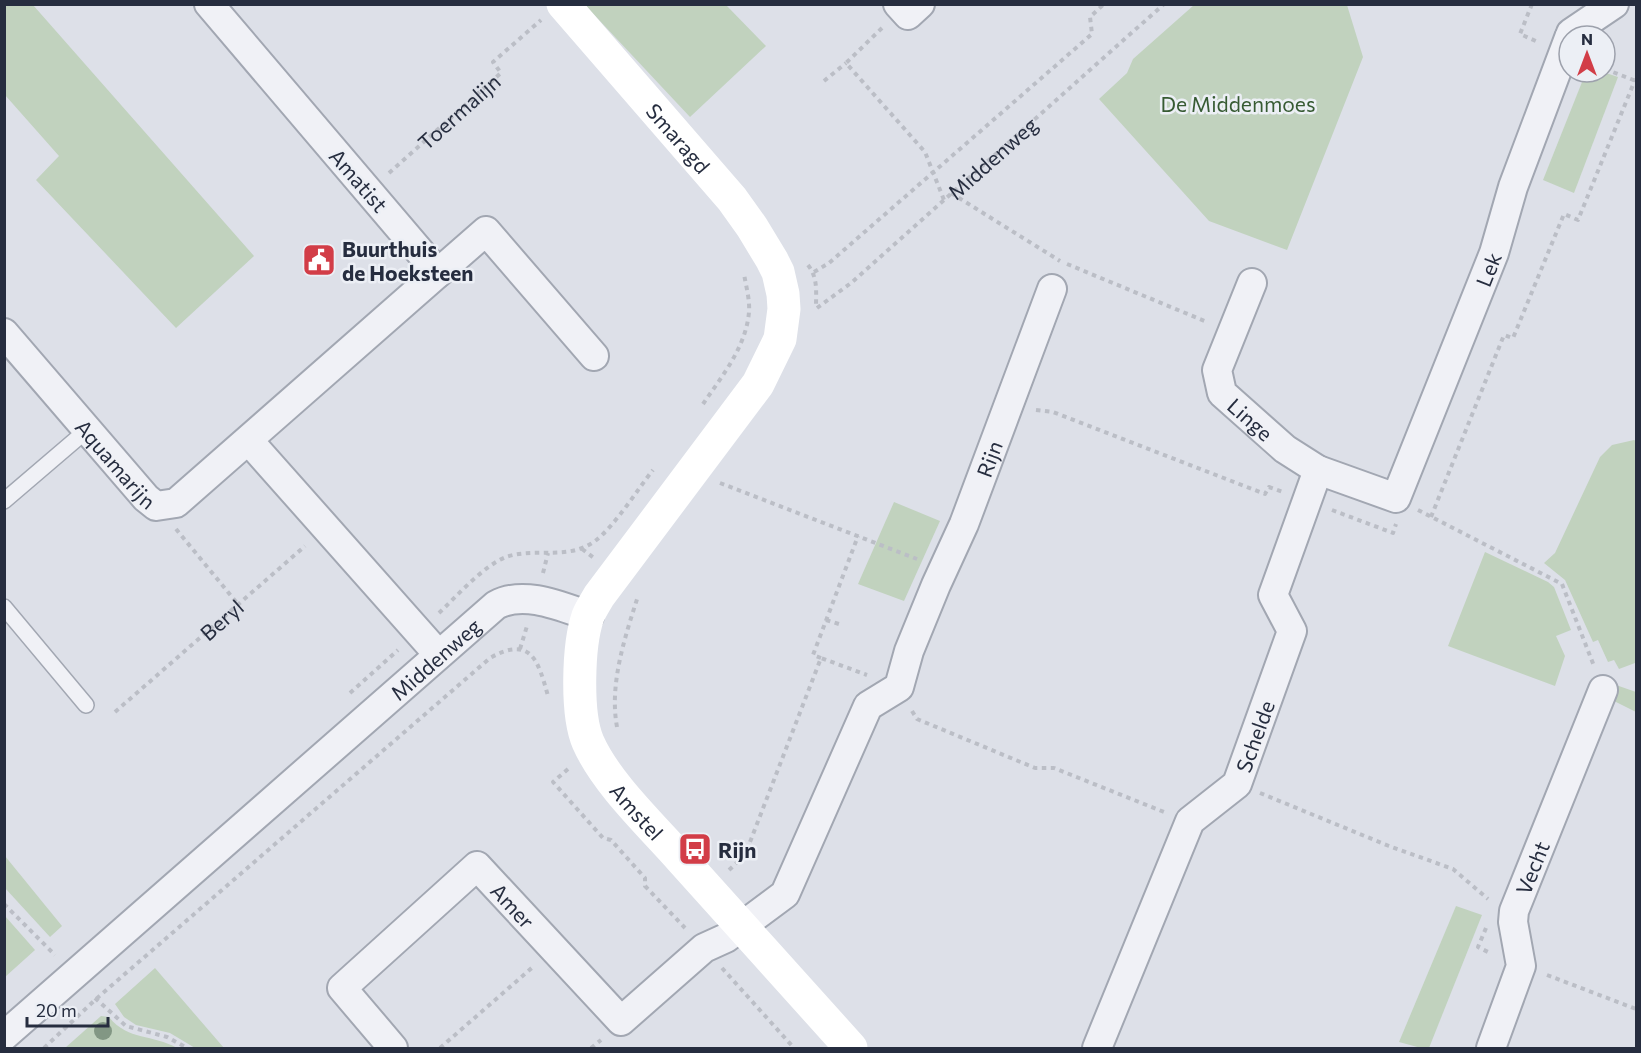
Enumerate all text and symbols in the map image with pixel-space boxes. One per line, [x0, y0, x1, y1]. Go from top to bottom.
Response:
north arrow [1557, 24, 1617, 84]
text: N [1581, 29, 1593, 48]
street label: Toermalijn [412, 68, 504, 154]
park label: De Middenmoes [1161, 91, 1315, 116]
street label: Smaragd [642, 98, 716, 178]
street label: Middenweg [942, 111, 1042, 204]
street label: Amatist [325, 143, 393, 217]
place label: Buurthuis de Hoeksteen [342, 236, 473, 285]
public building icon: Buurthuis de Hoeksteen [301, 242, 337, 278]
street label: Lek [1470, 249, 1506, 290]
street label: Linge [1223, 392, 1279, 445]
street label: Aquamarijn [71, 414, 161, 513]
street label: Rijn [970, 437, 1007, 480]
street label: Beryl [194, 594, 248, 645]
street label: Middenweg [385, 612, 485, 705]
street label: Schelde [1230, 697, 1279, 775]
street label: Amstel [606, 778, 669, 844]
bus stop icon: Rijn [677, 831, 713, 867]
place label: Rijn [718, 837, 756, 862]
street label: Vecht [1510, 837, 1553, 898]
street label: Amer [486, 877, 540, 933]
scale bar [27, 990, 108, 1028]
text: 20 m [36, 999, 77, 1021]

